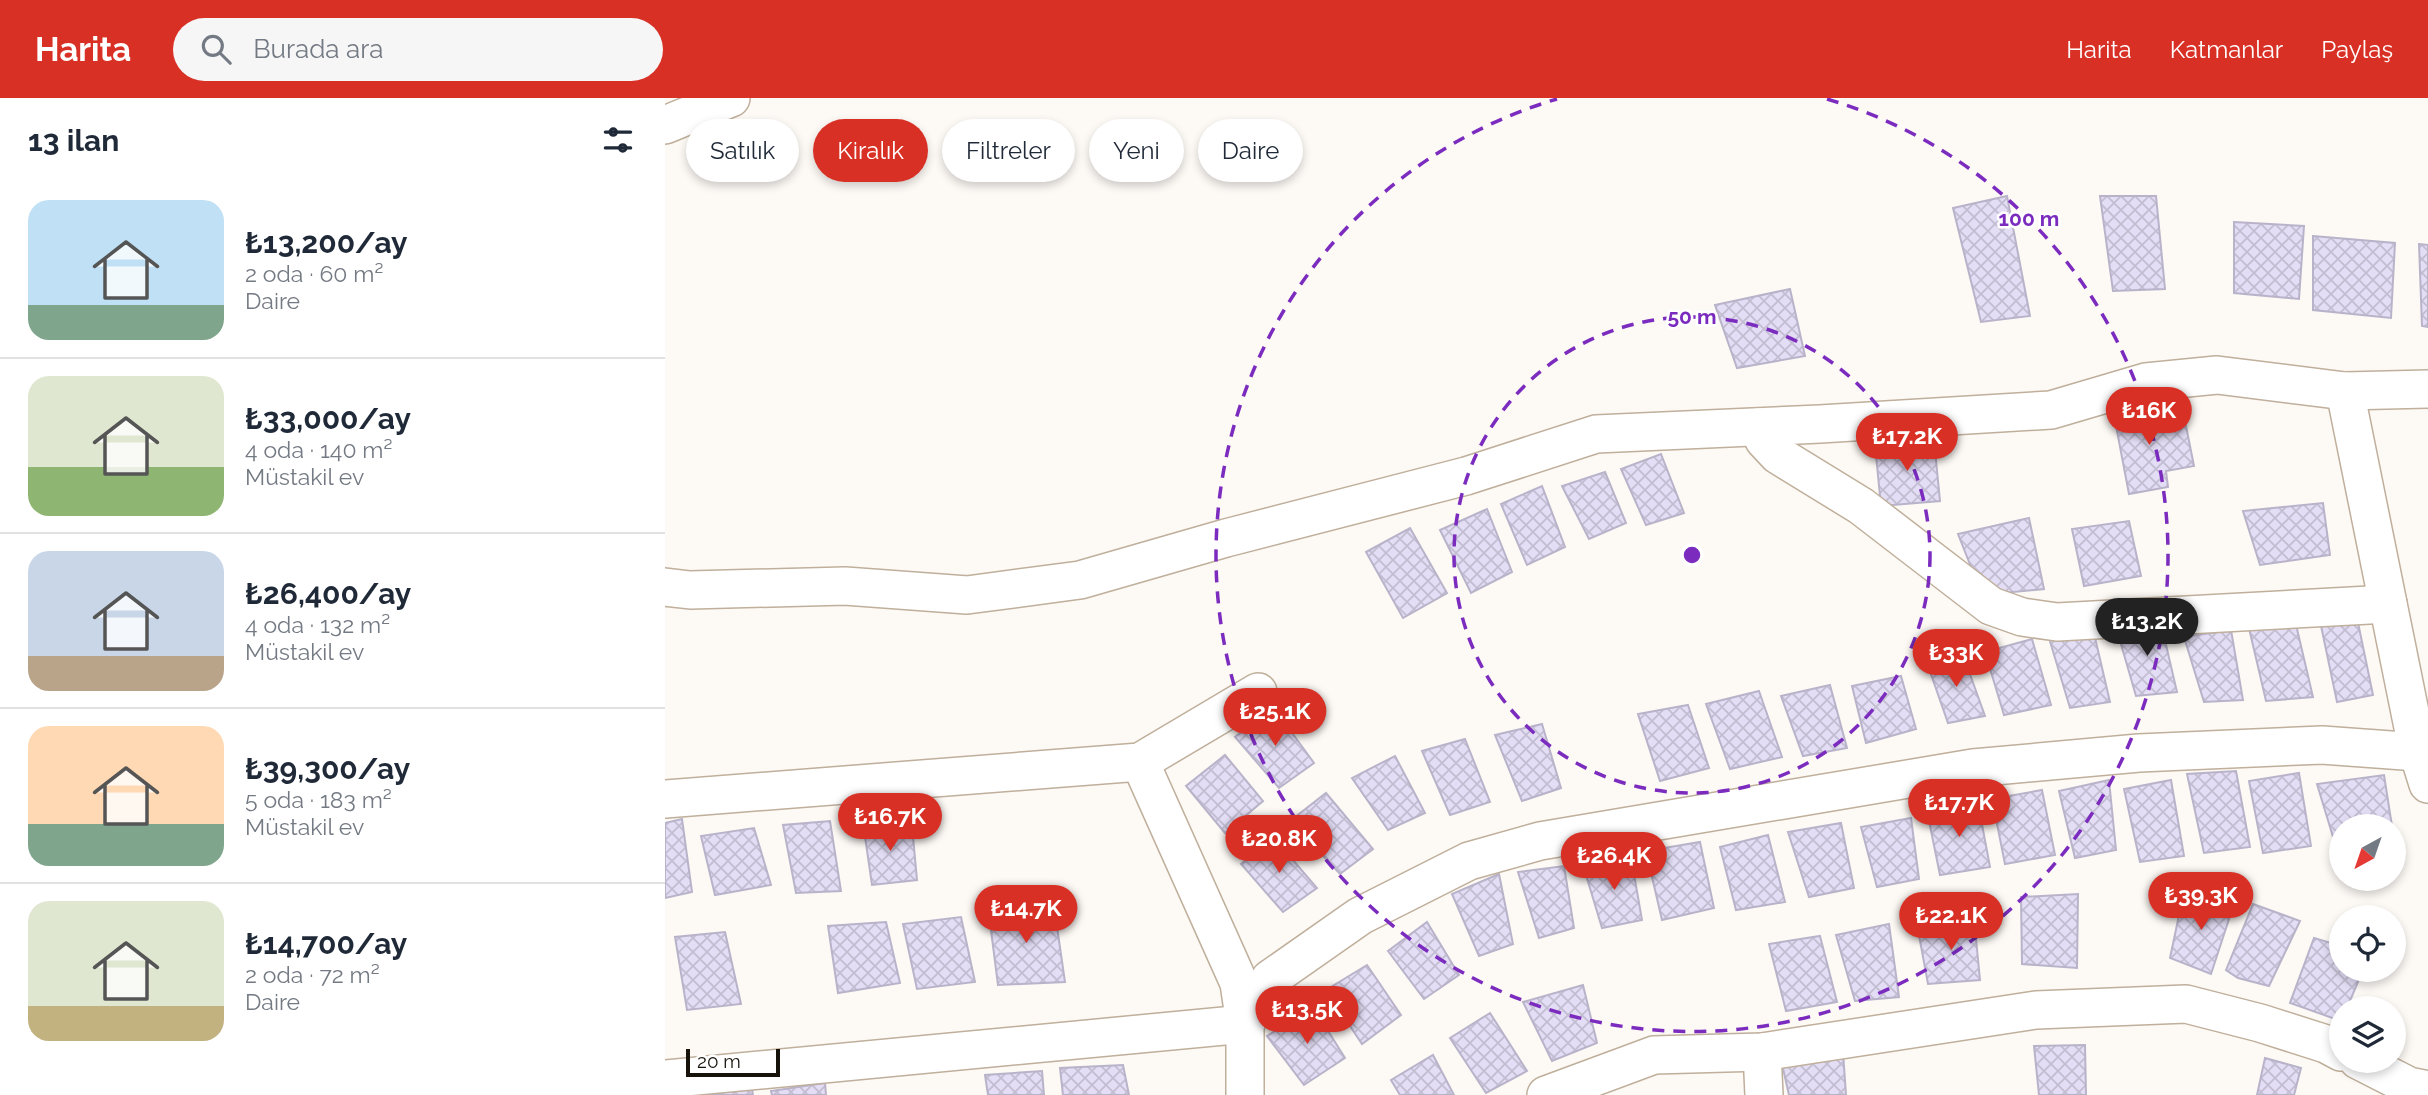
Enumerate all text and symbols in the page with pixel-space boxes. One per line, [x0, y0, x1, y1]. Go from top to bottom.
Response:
search box [173, 18, 663, 81]
text: Harita [35, 30, 131, 69]
icon: search [197, 30, 235, 68]
text: Burada ara [253, 34, 384, 64]
text: Harita [2066, 35, 2132, 64]
text: Katmanlar [2170, 35, 2283, 64]
text: Paylaş [2321, 35, 2393, 64]
chip: Satılık [686, 119, 799, 182]
chip: Kiralık [813, 119, 928, 182]
chip: Filtreler [942, 119, 1075, 182]
chip: Yeni [1089, 119, 1184, 182]
chip: Daire [1198, 119, 1303, 182]
icon: filters [599, 121, 637, 159]
text: 13 ilan [28, 123, 119, 158]
text: 100 m [1999, 206, 2059, 231]
text: ₺13,200/ay [245, 225, 408, 260]
icon: home [84, 228, 168, 312]
text: 2 oda · 60 m² [245, 260, 383, 287]
text: Daire [245, 287, 300, 314]
text: 50 m [1667, 304, 1717, 329]
pin: ₺16K [2108, 388, 2190, 447]
text: ₺16K [2122, 396, 2176, 423]
text: ₺33,000/ay [245, 401, 411, 436]
icon: home [84, 404, 168, 488]
pin: ₺17.2K [1850, 414, 1964, 473]
text: ₺17.2K [1872, 422, 1942, 449]
text: 4 oda · 140 m² [245, 436, 392, 463]
text: Müstakil ev [245, 463, 364, 490]
centre of rings [1680, 543, 1704, 567]
text: ₺26,400/ay [245, 576, 411, 611]
icon: home [84, 579, 168, 663]
pin: ₺13.2K [2090, 598, 2204, 658]
text: ₺13.2K [2111, 607, 2183, 634]
text: 4 oda · 132 m² [245, 611, 390, 638]
pin: ₺33K [1915, 630, 1997, 689]
text: Müstakil ev [245, 638, 364, 665]
text: ₺33K [1929, 638, 1983, 665]
pin: ₺25.1K [1218, 688, 1332, 748]
text: ₺25.1K [1239, 697, 1311, 724]
text: ₺39,300/ay [245, 751, 410, 786]
icon: home [84, 754, 168, 838]
pin: ₺17.7K [1902, 780, 2016, 839]
text: 5 oda · 183 m² [245, 786, 392, 813]
text: ₺17.7K [1924, 788, 1994, 815]
pin: ₺16.7K [833, 794, 947, 853]
text: ₺16.7K [854, 802, 926, 829]
text: Müstakil ev [245, 813, 364, 840]
north arrow [2329, 814, 2406, 891]
map controls [2329, 814, 2406, 1073]
pin: ₺20.8K [1222, 816, 1336, 875]
text: ₺20.8K [1241, 824, 1317, 851]
pin: ₺26.4K [1557, 832, 1671, 892]
text: ₺26.4K [1577, 841, 1651, 868]
pin: ₺39.3K [2144, 872, 2258, 932]
text: ₺39.3K [2164, 881, 2238, 908]
pin: ₺14.7K [969, 886, 1083, 945]
pin: ₺22.1K [1894, 892, 2008, 952]
text: ₺14.7K [990, 894, 1062, 921]
text: ₺22.1K [1915, 901, 1987, 928]
button: locate [2329, 905, 2406, 982]
text: ₺14,700/ay [245, 926, 407, 961]
icon: home [84, 929, 168, 1013]
text: 2 oda · 72 m² [245, 961, 380, 988]
pin: ₺13.5K [1250, 986, 1364, 1046]
text: Daire [245, 988, 300, 1015]
text: ₺13.5K [1271, 995, 1343, 1022]
button: layers [2329, 996, 2406, 1073]
scale bar [686, 1046, 781, 1078]
text: 20 m [697, 1050, 741, 1072]

